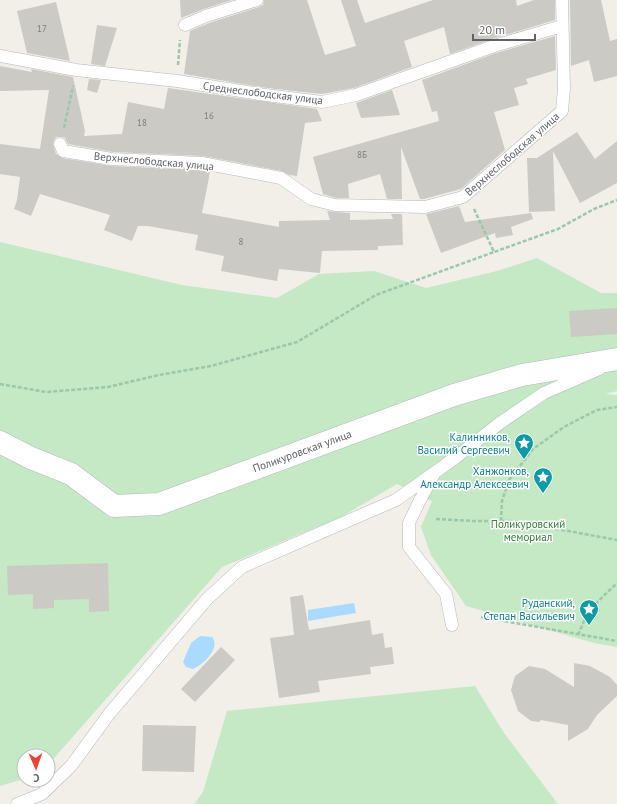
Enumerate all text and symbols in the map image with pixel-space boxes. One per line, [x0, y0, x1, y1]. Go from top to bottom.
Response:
scale bar [473, 16, 535, 42]
text: 20 m [479, 22, 505, 37]
house number: 17 [37, 23, 47, 34]
street label: Среднеслободская улица [202, 79, 324, 107]
street label: Верхнеслободская улица [462, 109, 562, 199]
house number: 16 [204, 110, 214, 121]
house number: 18 [137, 117, 147, 128]
street label: Верхнеслободская улица [93, 149, 215, 173]
house number: 8Б [357, 149, 367, 160]
house number: 8 [239, 236, 244, 247]
street label: Поликуровская улица [251, 427, 353, 475]
place label: Калинников, Василий Сергеевич [417, 430, 510, 457]
place icon: Калинников, Василий Сергеевич [513, 432, 535, 460]
place label: Ханжонков, Александр Алексеевич [420, 464, 529, 491]
place icon: Ханжонков, Александр Алексеевич [532, 466, 554, 494]
park label: Поликуровский мемориал [491, 517, 565, 544]
place label: Руданский, Степан Васильевич [484, 596, 575, 623]
place icon: Руданский, Степан Васильевич [578, 598, 600, 626]
north arrow [16, 748, 56, 788]
text: С [33, 771, 40, 785]

